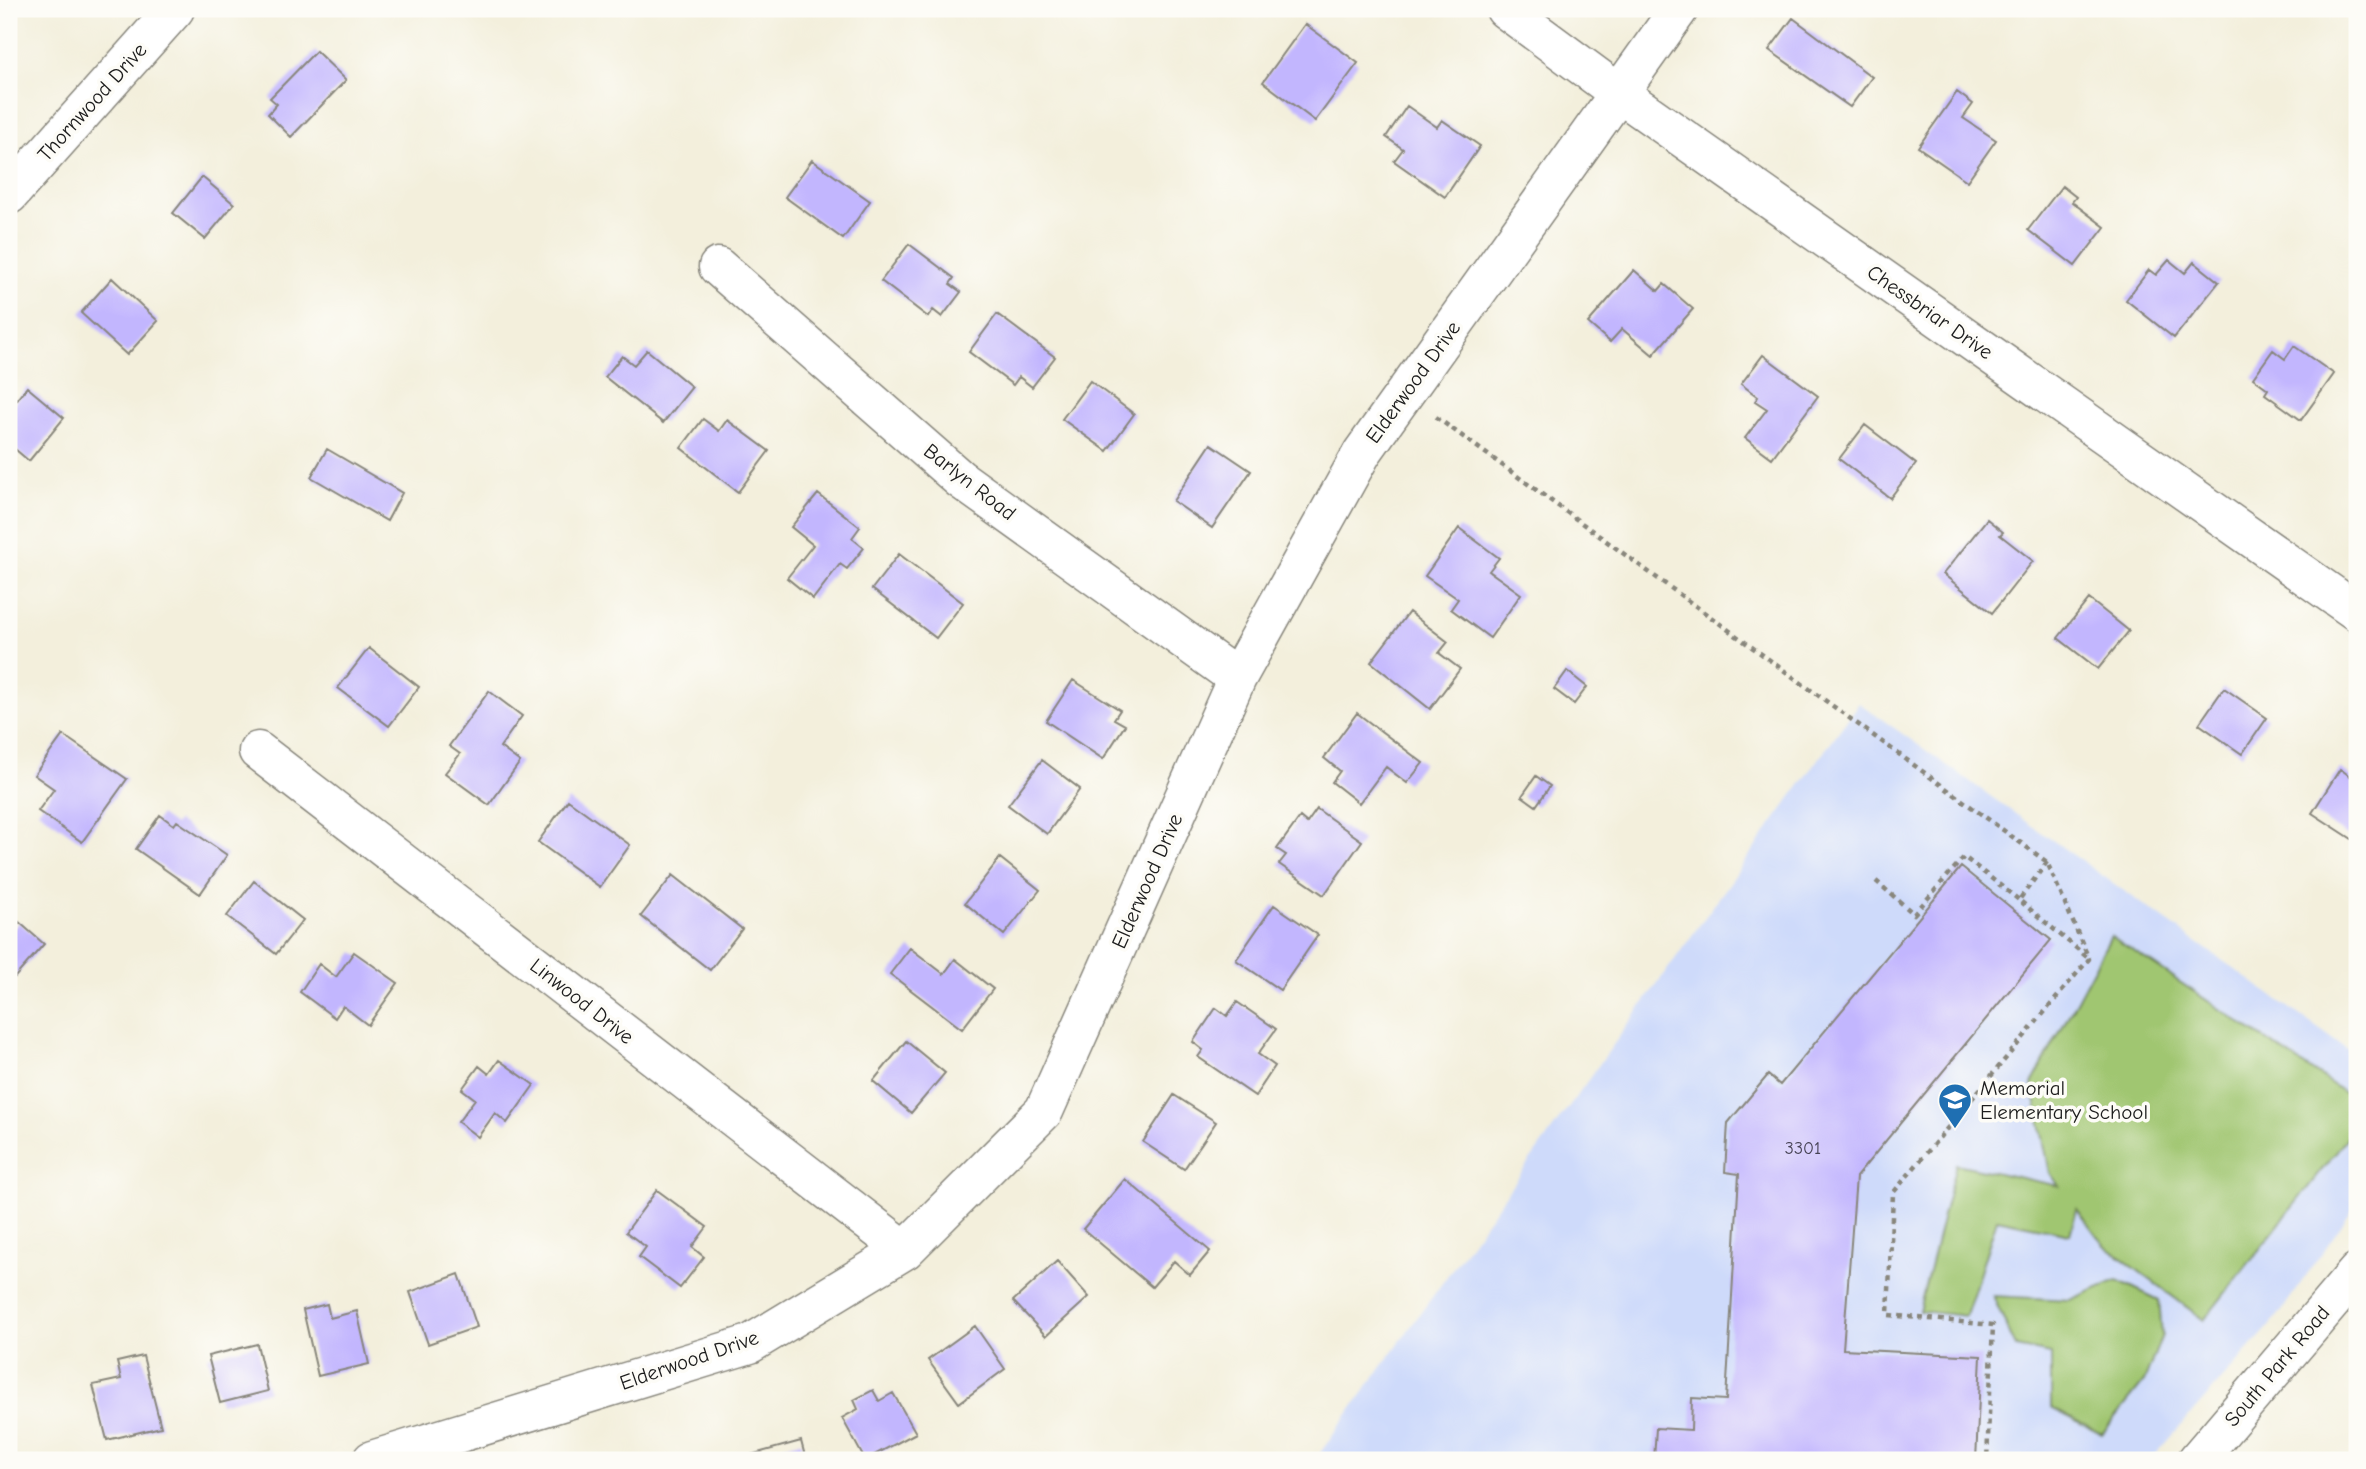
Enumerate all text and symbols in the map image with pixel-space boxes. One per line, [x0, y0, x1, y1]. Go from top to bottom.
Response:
street label: Thornwood Drive [33, 38, 151, 166]
street label: Chessbriar Drive [1863, 260, 1997, 364]
street label: Elderwood Drive [1361, 316, 1465, 448]
street label: Barlyn Road [919, 439, 1021, 525]
street label: Elderwood Drive [1107, 810, 1187, 952]
street label: Linwood Drive [526, 953, 638, 1049]
place label: Memorial Elementary School [1980, 1076, 2148, 1124]
school or university icon: Memorial Elementary School [1936, 1081, 1974, 1130]
house number: 3301 [1785, 1138, 1821, 1159]
street label: South Park Road [2220, 1301, 2334, 1431]
street label: Elderwood Drive [617, 1325, 761, 1395]

